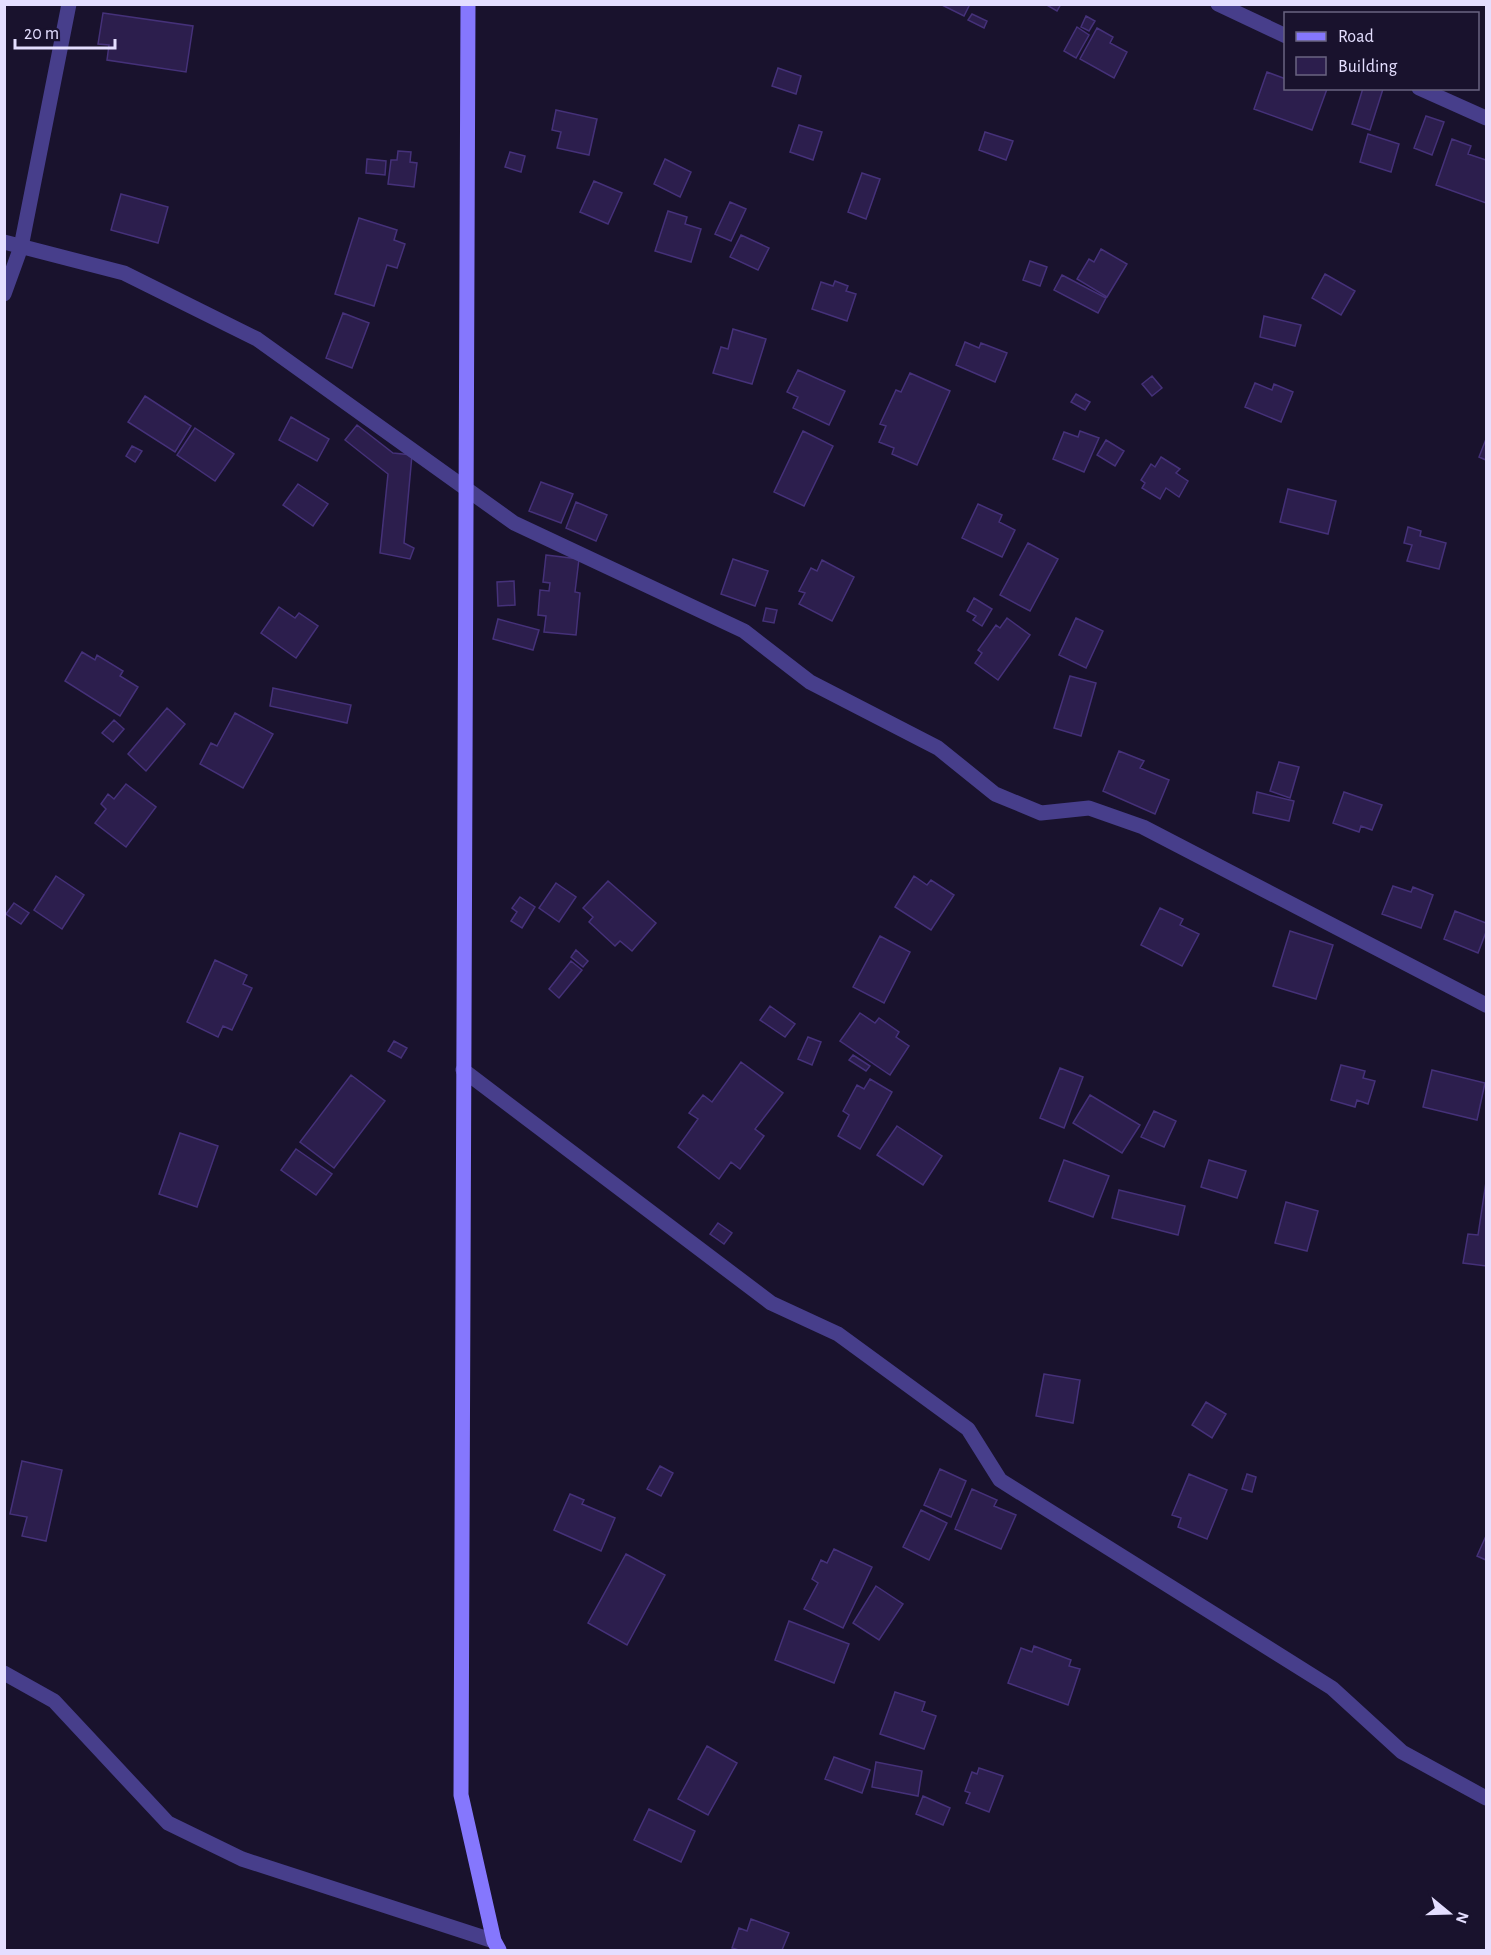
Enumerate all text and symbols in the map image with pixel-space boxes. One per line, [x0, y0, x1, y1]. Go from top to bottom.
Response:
scale bar [15, 12, 116, 50]
legend [1284, 12, 1479, 90]
text: 20 m [24, 25, 59, 43]
text: Road [1338, 28, 1374, 46]
text: Building [1338, 58, 1398, 76]
north arrow [1419, 1883, 1479, 1943]
text: N [1453, 1910, 1472, 1925]

